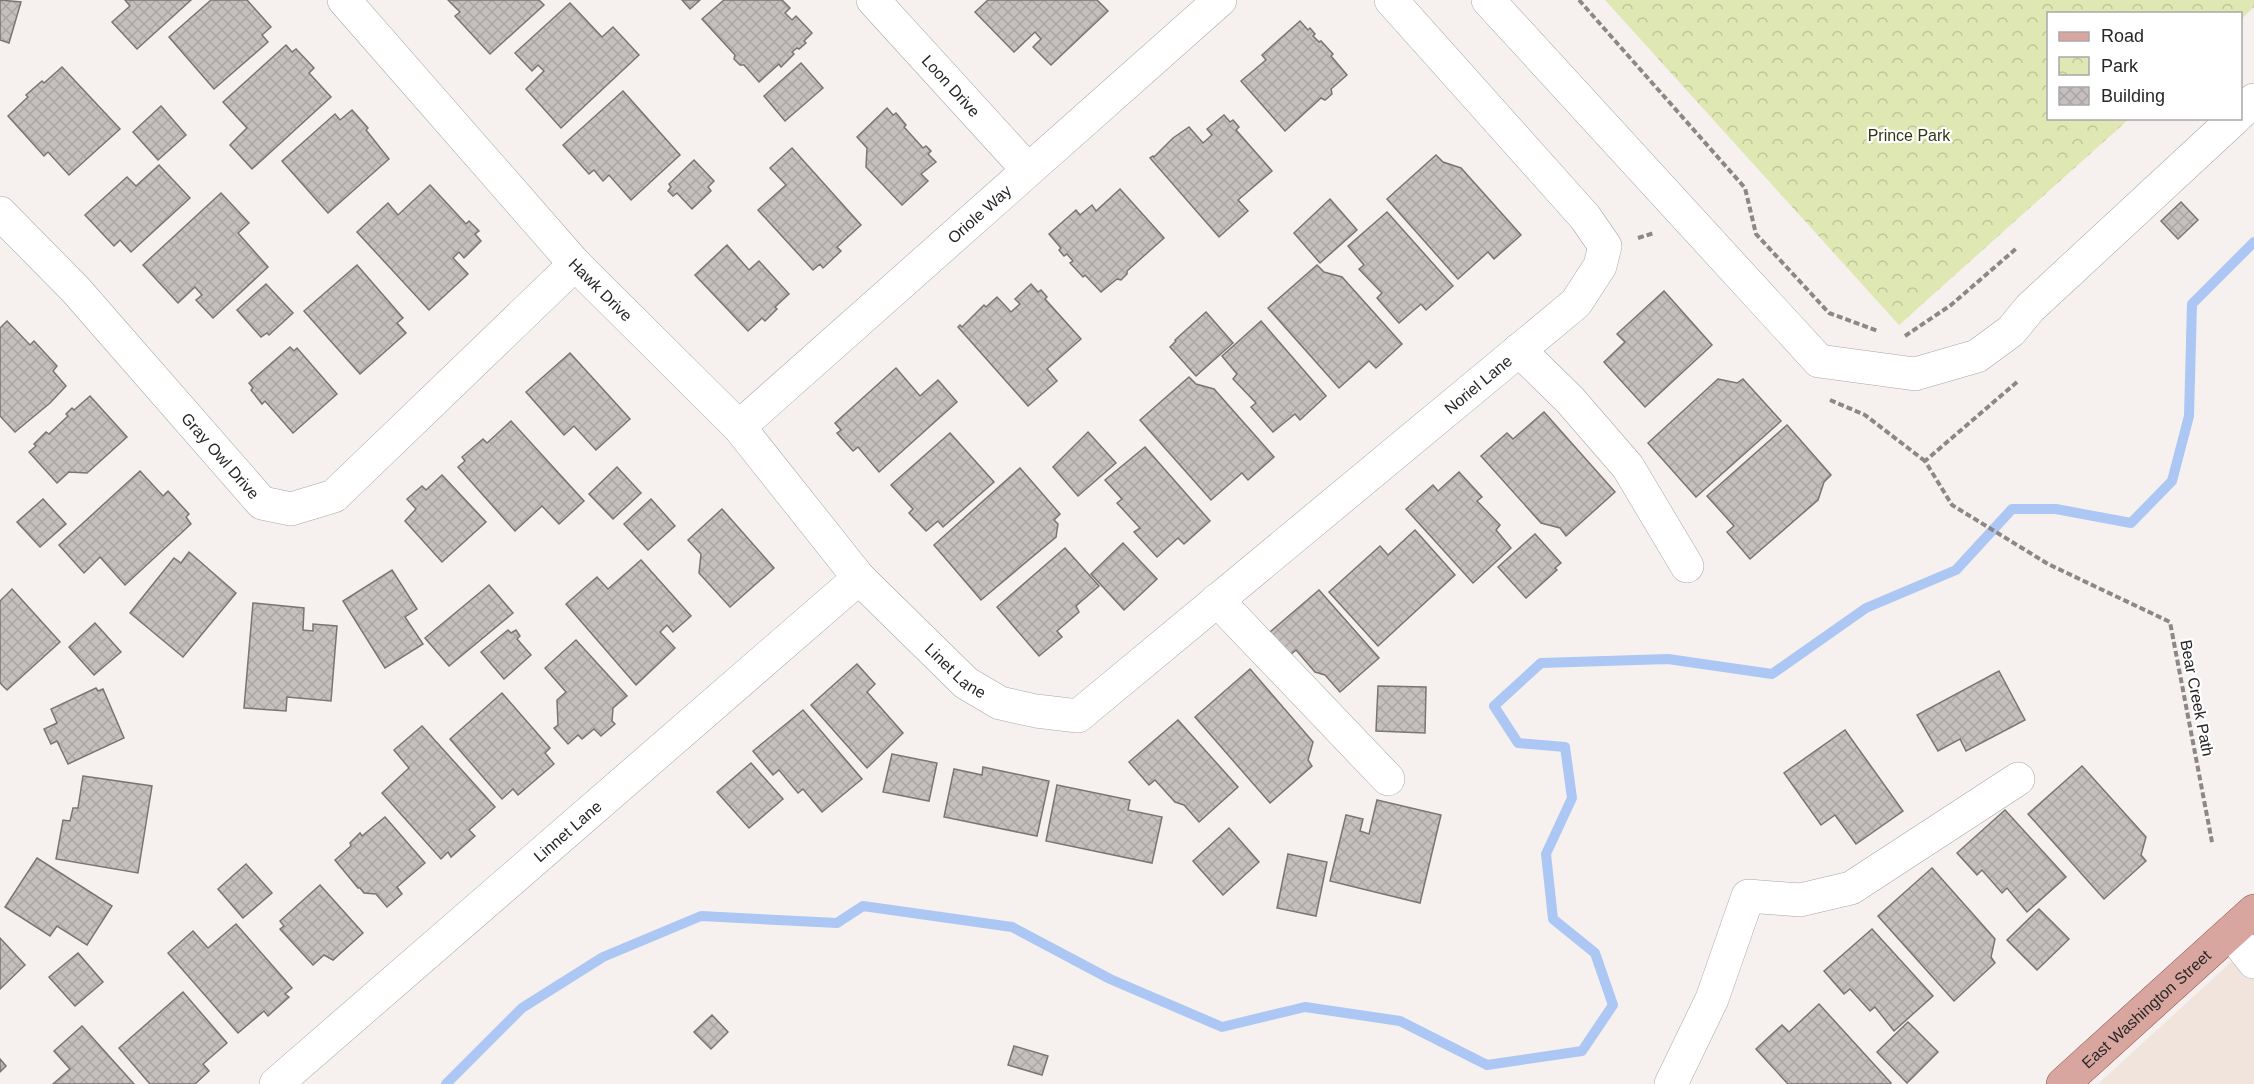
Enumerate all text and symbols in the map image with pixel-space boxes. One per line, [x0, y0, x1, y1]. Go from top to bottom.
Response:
legend [2047, 12, 2242, 120]
text: Road [2101, 26, 2144, 46]
street label: Loon Drive [919, 51, 984, 120]
text: Park [2101, 56, 2139, 76]
text: Building [2101, 86, 2165, 106]
park label: Prince Park [1868, 127, 1951, 144]
street label: Oriole Way [944, 181, 1014, 246]
street label: Hawk Drive [566, 255, 636, 324]
street label: Noriel Lane [1441, 352, 1515, 417]
street label: Gray Owl Drive [178, 409, 263, 502]
street label: Bear Creek Path [2177, 638, 2217, 758]
street label: Linet Lane [922, 640, 989, 701]
street label: Linnet Lane [530, 797, 605, 865]
street label: East Washington Street [2078, 946, 2214, 1071]

